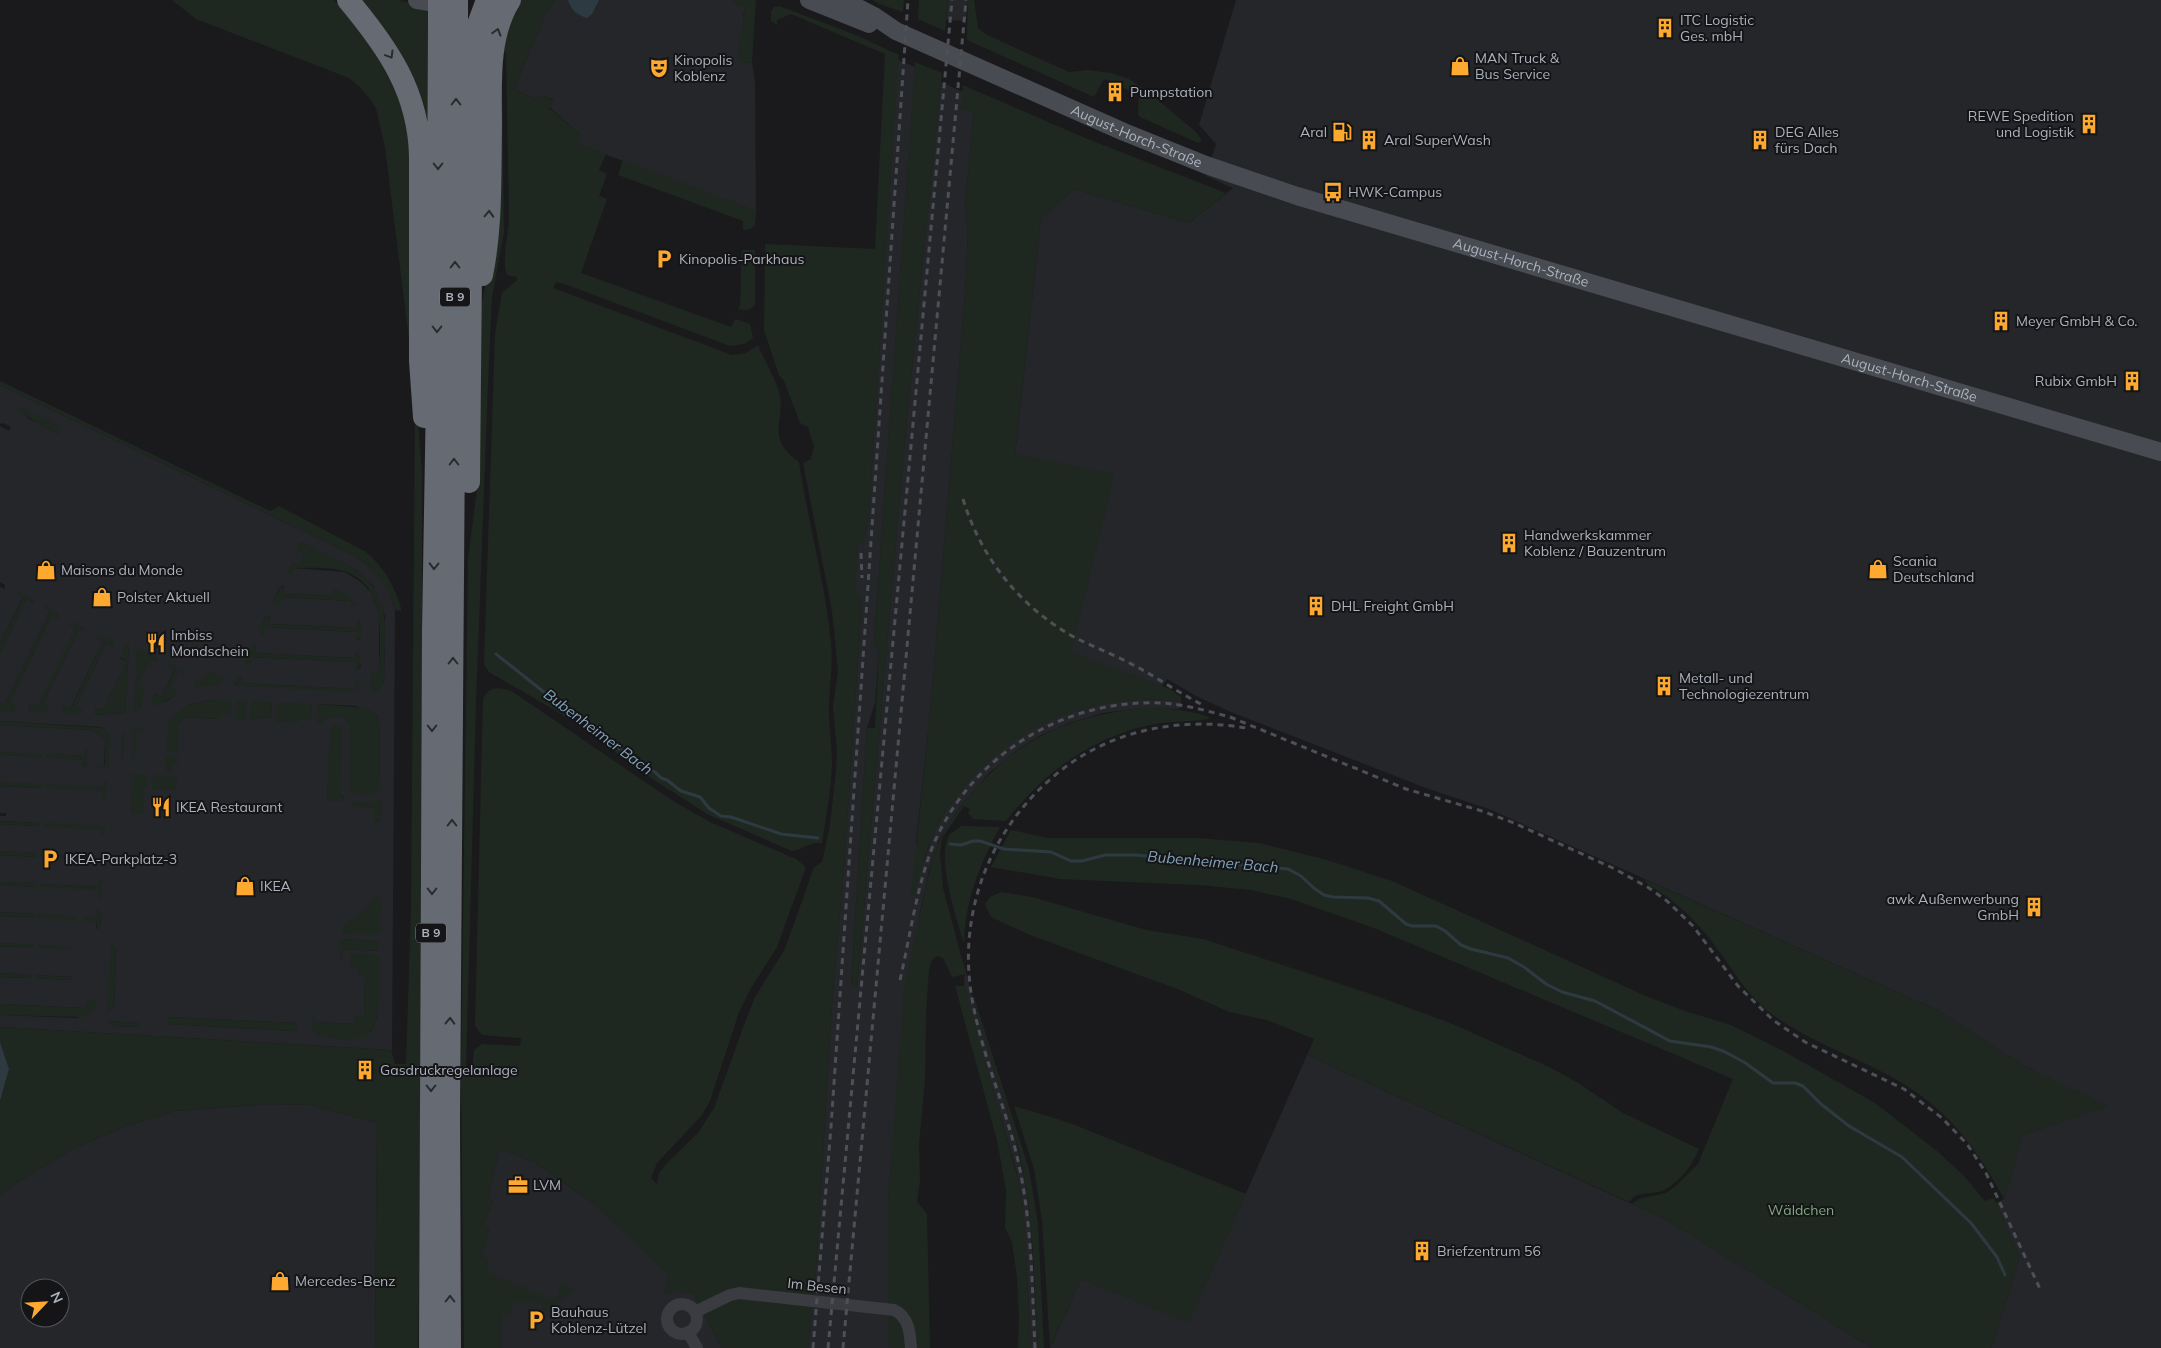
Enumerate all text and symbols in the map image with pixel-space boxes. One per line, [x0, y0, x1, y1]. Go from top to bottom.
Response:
place label: ITC Logistic Ges. mbH [1680, 11, 1754, 45]
building icon: ITC Logistic Ges. mbH [1654, 17, 1676, 39]
one-way arrow [492, 28, 502, 36]
one-way arrow [384, 49, 394, 58]
place label: MAN Truck & Bus Service [1475, 49, 1560, 83]
place label: Kinopolis Koblenz [674, 51, 732, 85]
shop icon: MAN Truck & Bus Service [1449, 55, 1471, 77]
theatre icon: Kinopolis Koblenz [648, 57, 670, 79]
building icon: Pumpstation [1104, 81, 1126, 103]
place label: Pumpstation [1130, 83, 1212, 101]
one-way arrow [451, 98, 461, 106]
street label: August-Horch-Straße [1068, 101, 1205, 172]
place label: REWE Spedition und Logistik [1968, 107, 2075, 141]
building icon: REWE Spedition und Logistik [2078, 113, 2100, 135]
fuel station icon: Aral [1331, 121, 1353, 143]
place label: Aral [1300, 123, 1327, 141]
place label: DEG Alles fürs Dach [1775, 123, 1839, 157]
building icon: Aral SuperWash [1358, 129, 1380, 151]
building icon: DEG Alles fürs Dach [1749, 129, 1771, 151]
place label: Aral SuperWash [1384, 131, 1491, 149]
one-way arrow [433, 162, 443, 170]
bus stop icon: HWK-Campus [1322, 181, 1344, 203]
place label: HWK-Campus [1348, 183, 1442, 201]
one-way arrow [484, 210, 495, 218]
street label: August-Horch-Straße [1451, 234, 1591, 291]
parking icon: Kinopolis-Parkhaus [653, 248, 675, 270]
place label: Kinopolis-Parkhaus [679, 250, 805, 268]
one-way arrow [450, 260, 460, 268]
road number: B 9 [440, 288, 470, 306]
building icon: Meyer GmbH & Co. [1990, 310, 2012, 332]
place label: Meyer GmbH & Co. [2016, 312, 2138, 330]
one-way arrow [432, 325, 442, 333]
street label: August-Horch-Straße [1839, 349, 1979, 406]
building icon: Rubix GmbH [2121, 370, 2143, 392]
place label: Rubix GmbH [2035, 372, 2117, 390]
one-way arrow [449, 458, 459, 466]
place label: Handwerkskammer Koblenz / Bauzentrum [1524, 526, 1666, 560]
building icon: Handwerkskammer Koblenz / Bauzentrum [1498, 532, 1520, 554]
place label: Scania Deutschland [1893, 552, 1974, 586]
shop icon: Scania Deutschland [1867, 558, 1889, 580]
shop icon: Maisons du Monde [35, 559, 57, 581]
place label: Maisons du Monde [61, 561, 183, 579]
one-way arrow [429, 562, 439, 570]
shop icon: Polster Aktuell [91, 586, 113, 608]
place label: Polster Aktuell [117, 588, 210, 606]
building icon: DHL Freight GmbH [1305, 595, 1327, 617]
place label: DHL Freight GmbH [1331, 597, 1454, 615]
place label: Imbiss Mondschein [171, 626, 249, 660]
restaurant icon: Imbiss Mondschein [145, 632, 167, 654]
one-way arrow [448, 657, 458, 664]
place label: Metall- und Technologiezentrum [1679, 669, 1809, 703]
building icon: Metall- und Technologiezentrum [1653, 675, 1675, 697]
water label: Bubenheimer Bach [540, 684, 657, 779]
one-way arrow [427, 725, 437, 733]
restaurant icon: IKEA Restaurant [150, 796, 172, 818]
place label: IKEA Restaurant [176, 798, 282, 816]
one-way arrow [447, 819, 457, 827]
water label: Bubenheimer Bach [1147, 846, 1280, 877]
parking icon: IKEA-Parkplatz-3 [39, 848, 61, 870]
place label: IKEA-Parkplatz-3 [65, 850, 177, 868]
shop icon: IKEA [234, 875, 256, 897]
place label: IKEA [260, 877, 292, 895]
one-way arrow [426, 887, 437, 895]
place label: awk Außenwerbung GmbH [1887, 890, 2019, 924]
building icon: awk Außenwerbung GmbH [2023, 896, 2045, 918]
road number: B 9 [416, 924, 446, 942]
one-way arrow [445, 1017, 455, 1024]
building icon: Gasdruckregelanlage [354, 1059, 376, 1081]
place label: Gasdruckregelanlage [380, 1061, 518, 1079]
one-way arrow [426, 1085, 436, 1093]
office icon: LVM [507, 1174, 529, 1196]
place label: LVM [533, 1176, 561, 1194]
park label: Wäldchen [1768, 1201, 1834, 1219]
building icon: Briefzentrum 56 [1411, 1240, 1433, 1262]
place label: Briefzentrum 56 [1437, 1242, 1541, 1260]
shop icon: Mercedes-Benz [269, 1270, 291, 1292]
place label: Mercedes-Benz [295, 1272, 396, 1290]
street label: Im Besen [786, 1274, 848, 1298]
north arrow [20, 1278, 70, 1328]
text: N [46, 1289, 67, 1306]
one-way arrow [445, 1295, 455, 1303]
place label: Bauhaus Koblenz-Lützel [551, 1303, 647, 1337]
parking icon: Bauhaus Koblenz-Lützel [525, 1309, 547, 1331]

